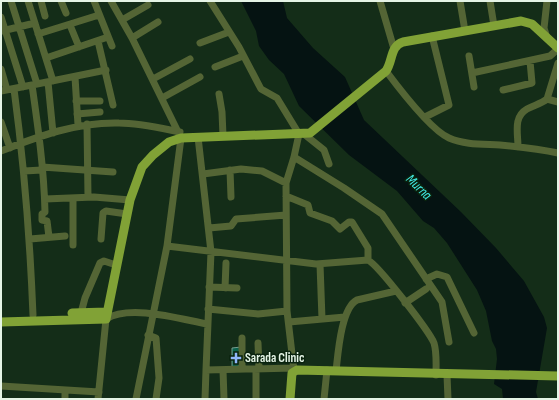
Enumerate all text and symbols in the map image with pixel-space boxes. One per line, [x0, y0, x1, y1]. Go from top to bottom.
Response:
water label: Murna [403, 171, 436, 204]
place label: Sarada Clinic [245, 350, 305, 366]
marker: Sarada Clinic [230, 352, 242, 364]

